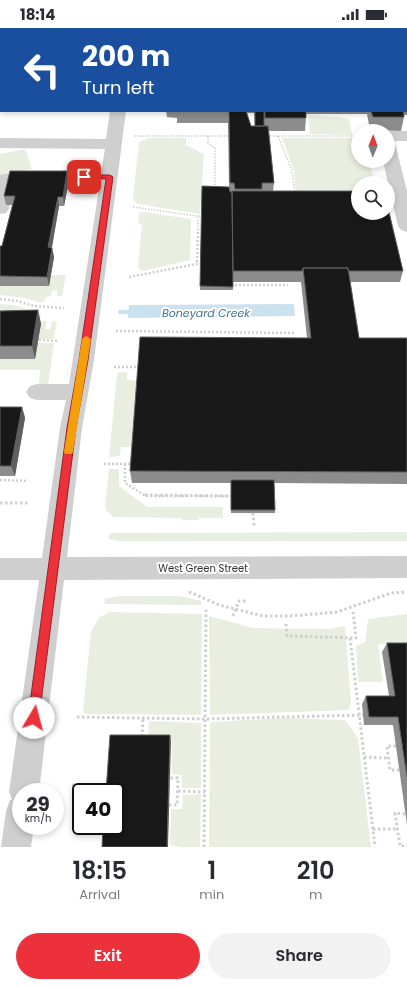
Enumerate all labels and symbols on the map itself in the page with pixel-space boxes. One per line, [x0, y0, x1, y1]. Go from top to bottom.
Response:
north arrow [351, 124, 395, 168]
pin [67, 160, 101, 194]
water label: Boneyard Creek [162, 305, 251, 321]
street label: West Green Street [158, 561, 248, 576]
position arrow [13, 697, 55, 739]
speed limit sign: 40 [72, 783, 124, 835]

